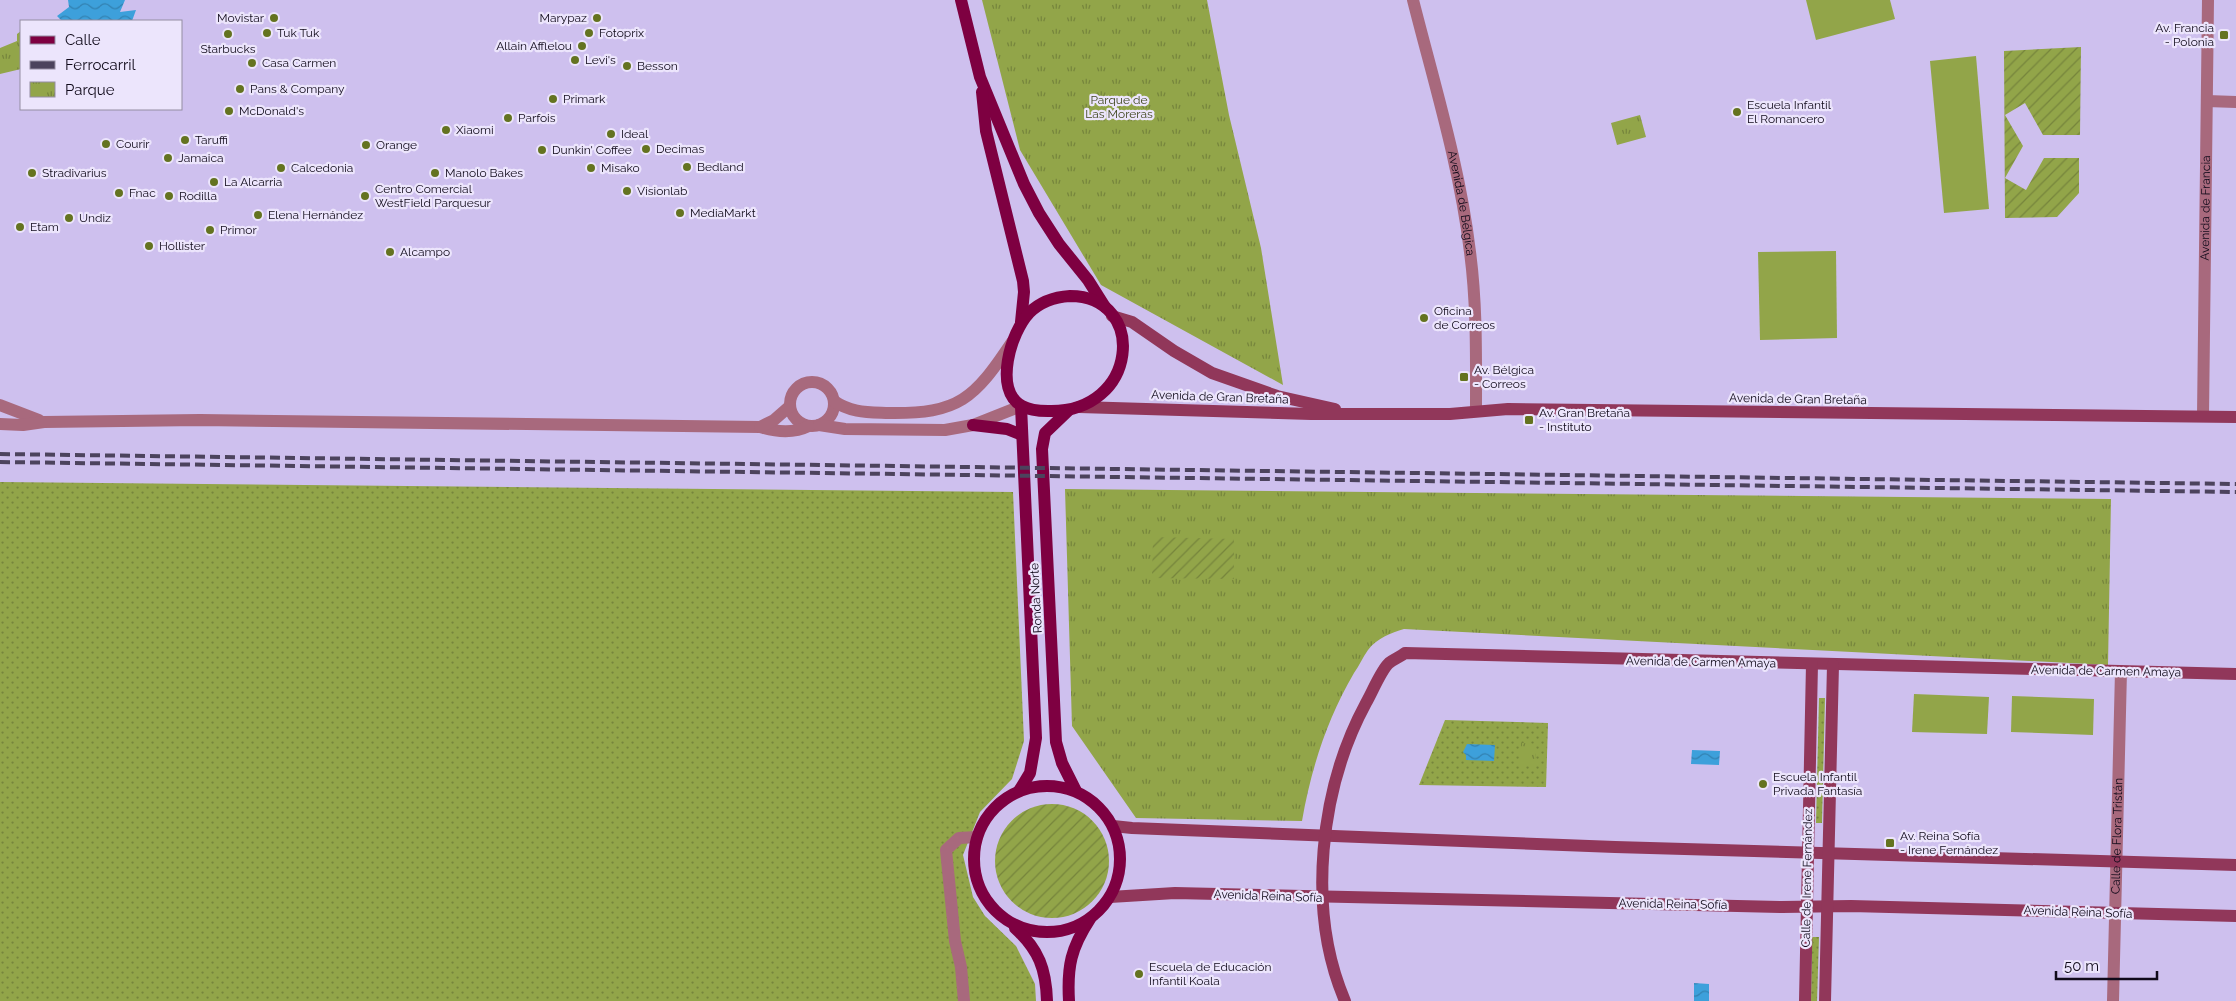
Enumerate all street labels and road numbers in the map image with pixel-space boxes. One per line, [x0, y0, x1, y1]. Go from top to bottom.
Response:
street label: Avenida de Bélgica [1445, 149, 1477, 257]
street label: Avenida de Francia [2198, 155, 2213, 261]
street label: Avenida de Gran Bretaña [1151, 388, 1289, 406]
street label: Avenida de Gran Bretaña [1729, 391, 1867, 407]
street label: Ronda Norte [1027, 563, 1045, 633]
street label: Avenida de Carmen Amaya [1626, 654, 1776, 670]
street label: Avenida de Carmen Amaya [2031, 663, 2181, 679]
street label: Calle de Flora Tristán [2109, 778, 2125, 894]
street label: Calle de Irene Fernández [1799, 808, 1815, 948]
street label: Avenida Reina Sofía [1213, 887, 1323, 905]
street label: Avenida Reina Sofía [1618, 896, 1728, 912]
street label: Avenida Reina Sofía [2023, 903, 2133, 921]

